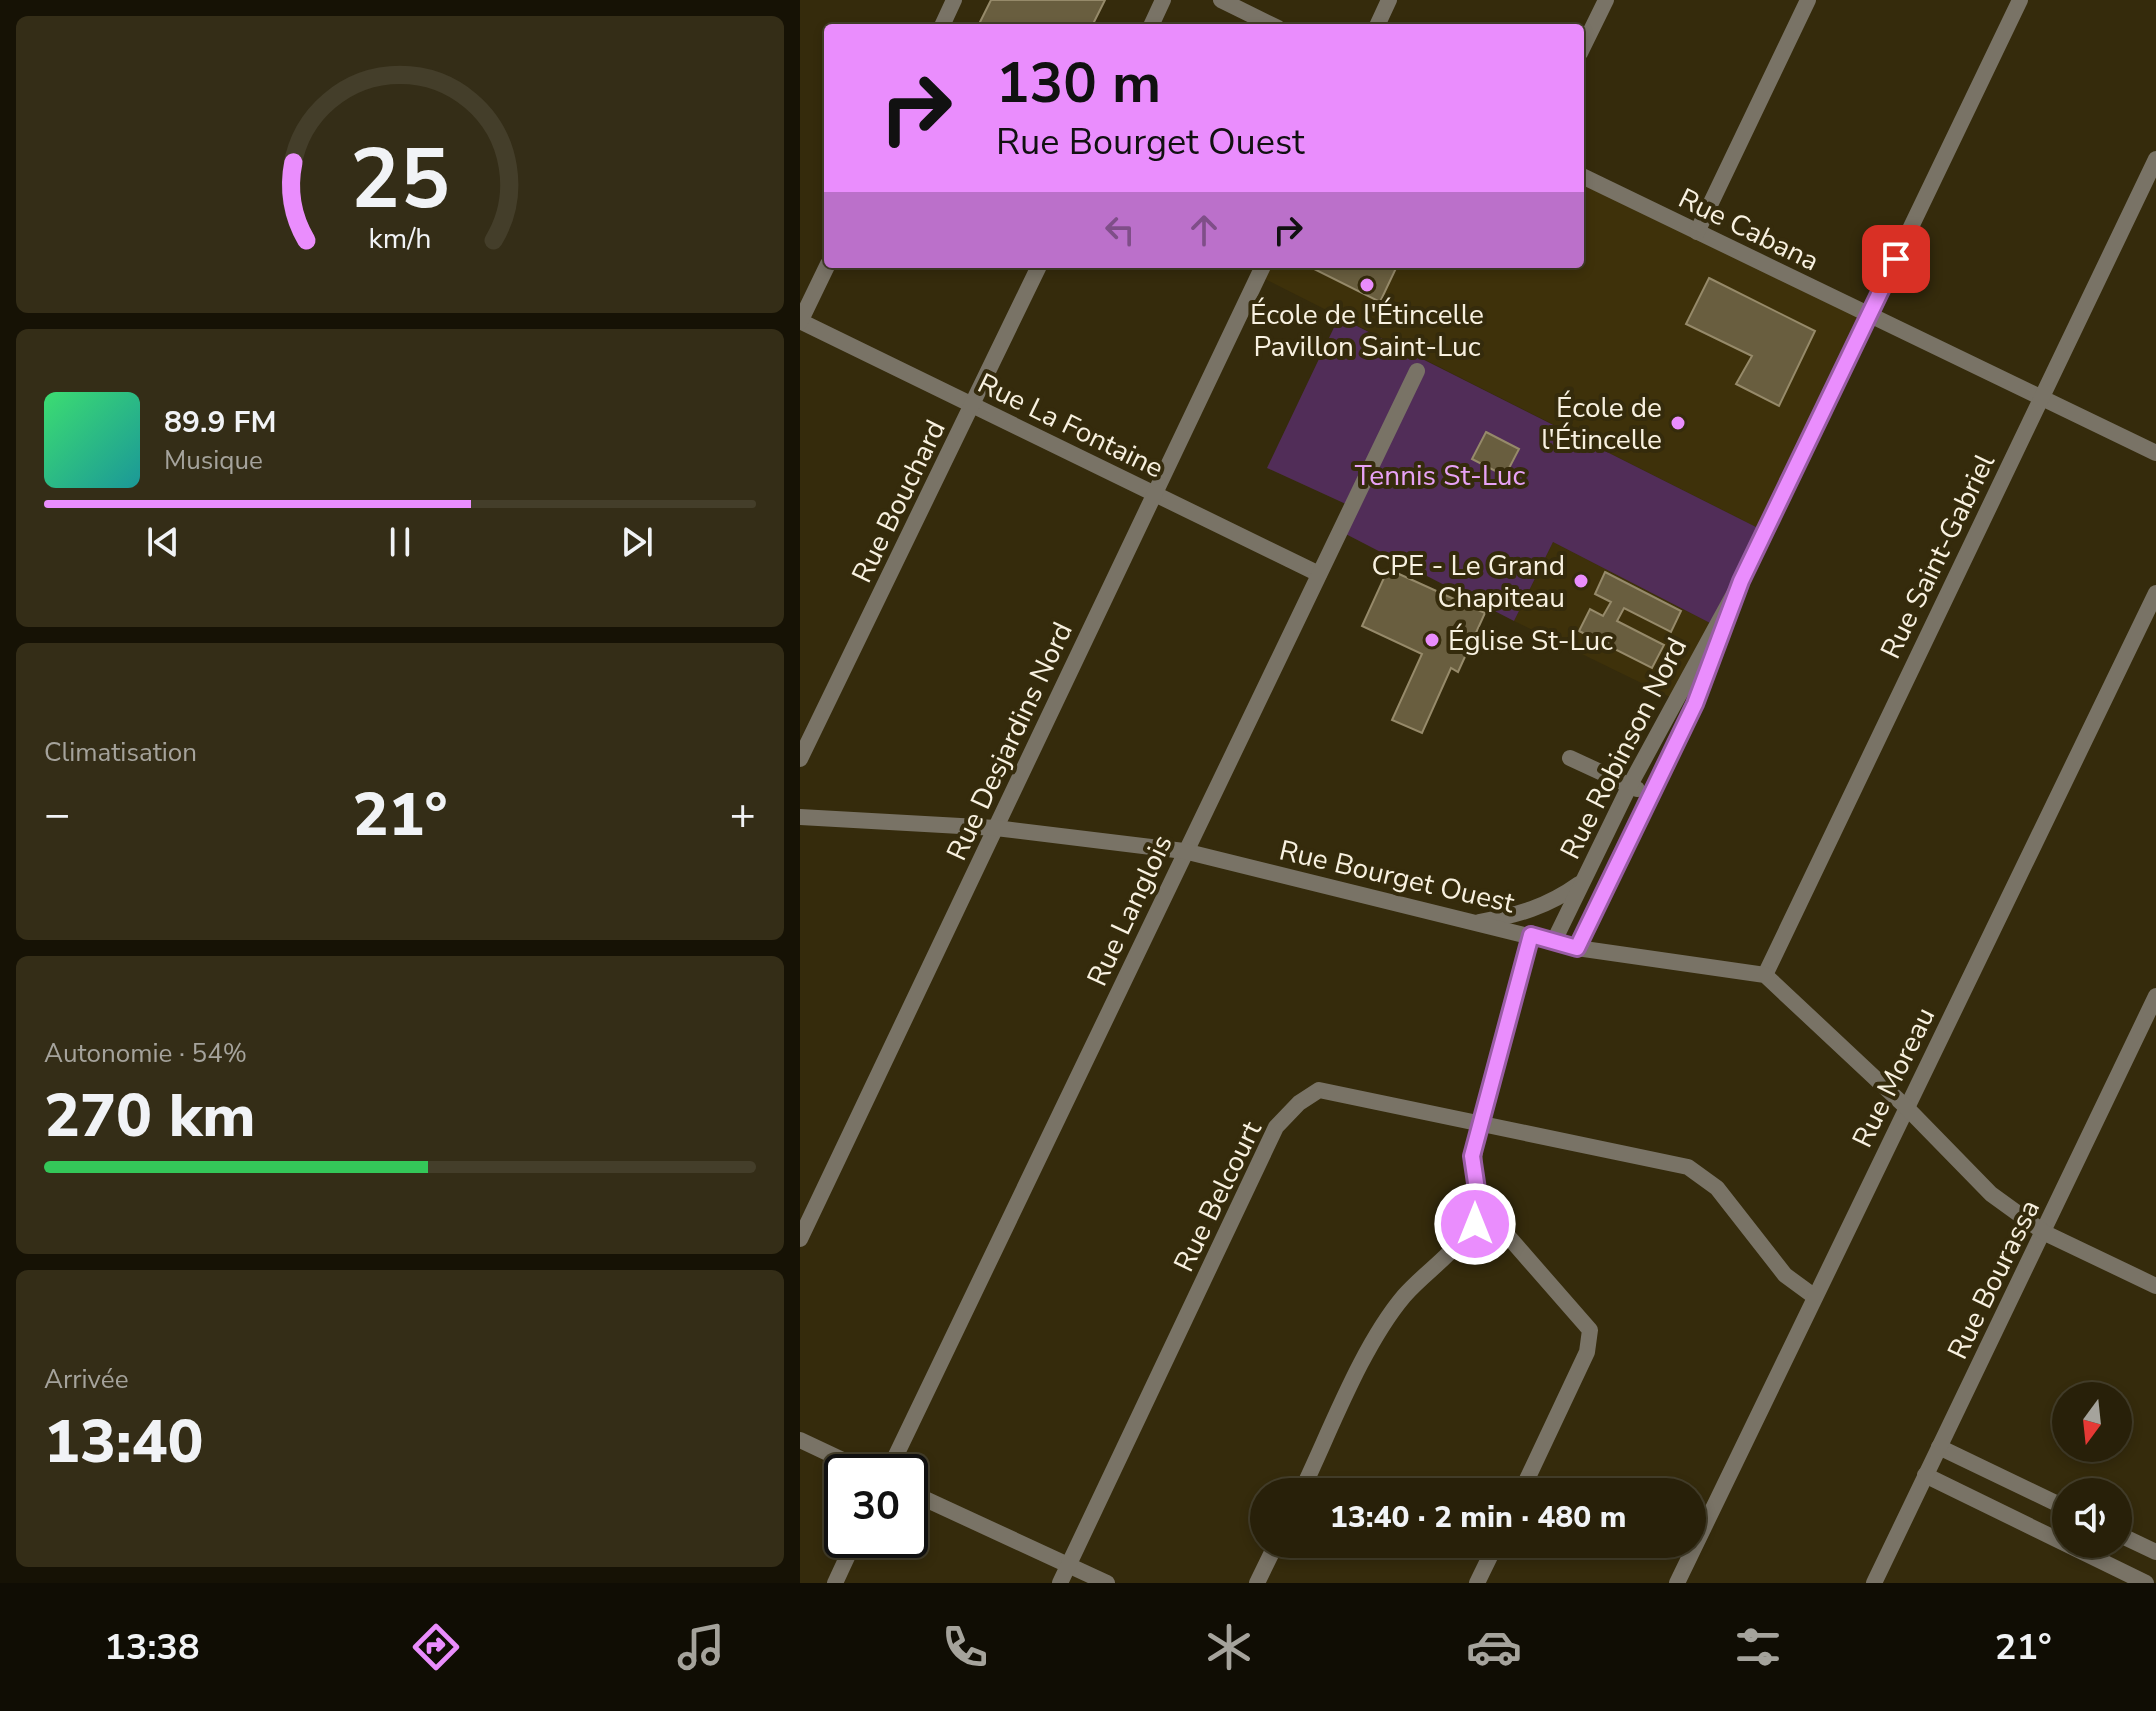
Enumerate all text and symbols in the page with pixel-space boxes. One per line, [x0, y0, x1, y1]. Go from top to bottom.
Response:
text: 130 m [996, 45, 1161, 122]
icon: right [864, 56, 968, 160]
text: Rue Bourget Ouest [996, 118, 1305, 167]
text: 25 [350, 122, 450, 235]
street label: Rue Cabana [1672, 180, 1825, 280]
icon: left [1098, 208, 1142, 252]
icon: ahead [1182, 208, 1226, 252]
icon: right [1266, 208, 1310, 252]
text: km/h [369, 219, 431, 258]
pin [1862, 225, 1930, 293]
icon: arrive [1874, 237, 1918, 281]
marker: École de l'Étincelle Pavillon Saint-Luc [1358, 276, 1376, 294]
place label: École de l'Étincelle Pavillon Saint-Luc [1250, 296, 1484, 366]
street label: Rue La Fontaine [971, 365, 1170, 487]
place label: École de l'Étincelle [1541, 389, 1662, 459]
text: 89.9 FM [164, 402, 276, 443]
street label: Rue Bouchard [843, 414, 955, 589]
marker: École de l'Étincelle [1669, 414, 1687, 432]
text: Musique [164, 443, 263, 478]
street label: Rue Saint-Gabriel [1872, 447, 2004, 665]
park label: Tennis St-Luc [1355, 457, 1525, 495]
icon: previous [141, 520, 185, 564]
icon: pause [378, 520, 422, 564]
icon: next [615, 520, 659, 564]
place label: CPE - Le Grand Chapiteau [1371, 547, 1565, 617]
marker: CPE - Le Grand Chapiteau [1572, 572, 1590, 590]
street label: Rue Desjardins Nord [938, 616, 1082, 867]
place label: Église St-Luc [1448, 622, 1613, 660]
marker: Église St-Luc [1423, 631, 1441, 649]
street label: Rue Robinson Nord [1552, 631, 1696, 866]
text: Climatisation [44, 735, 197, 770]
text: 21° [352, 774, 448, 856]
text: − [44, 785, 70, 845]
text: + [730, 785, 756, 845]
street label: Rue Langlois [1078, 829, 1181, 992]
street label: Rue Bourget Ouest [1276, 831, 1518, 923]
street label: Rue Moreau [1844, 1001, 1944, 1154]
text: Autonomie · 54% [44, 1036, 247, 1071]
text: 270 km [44, 1075, 256, 1157]
street label: Rue Belcourt [1165, 1115, 1271, 1278]
position arrow [1433, 1182, 1517, 1266]
street label: Rue Bourassa [1939, 1193, 2049, 1366]
text: Arrivée [44, 1362, 128, 1397]
north arrow [2052, 1382, 2132, 1462]
map controls [2052, 1382, 2132, 1558]
text: 13:40 [44, 1401, 204, 1483]
speed limit sign: 30 [824, 1454, 928, 1558]
button: sound [2052, 1478, 2132, 1558]
text: 13:40 · 2 min · 480 m [1330, 1497, 1626, 1538]
icon: directions [408, 1619, 464, 1675]
icon: music [673, 1619, 729, 1675]
icon: phone [937, 1619, 993, 1675]
icon: climate [1201, 1619, 1257, 1675]
icon: car [1466, 1619, 1522, 1675]
icon: filters [1730, 1619, 1786, 1675]
text: 13:38 [104, 1623, 200, 1672]
text: 21° [1995, 1623, 2052, 1672]

